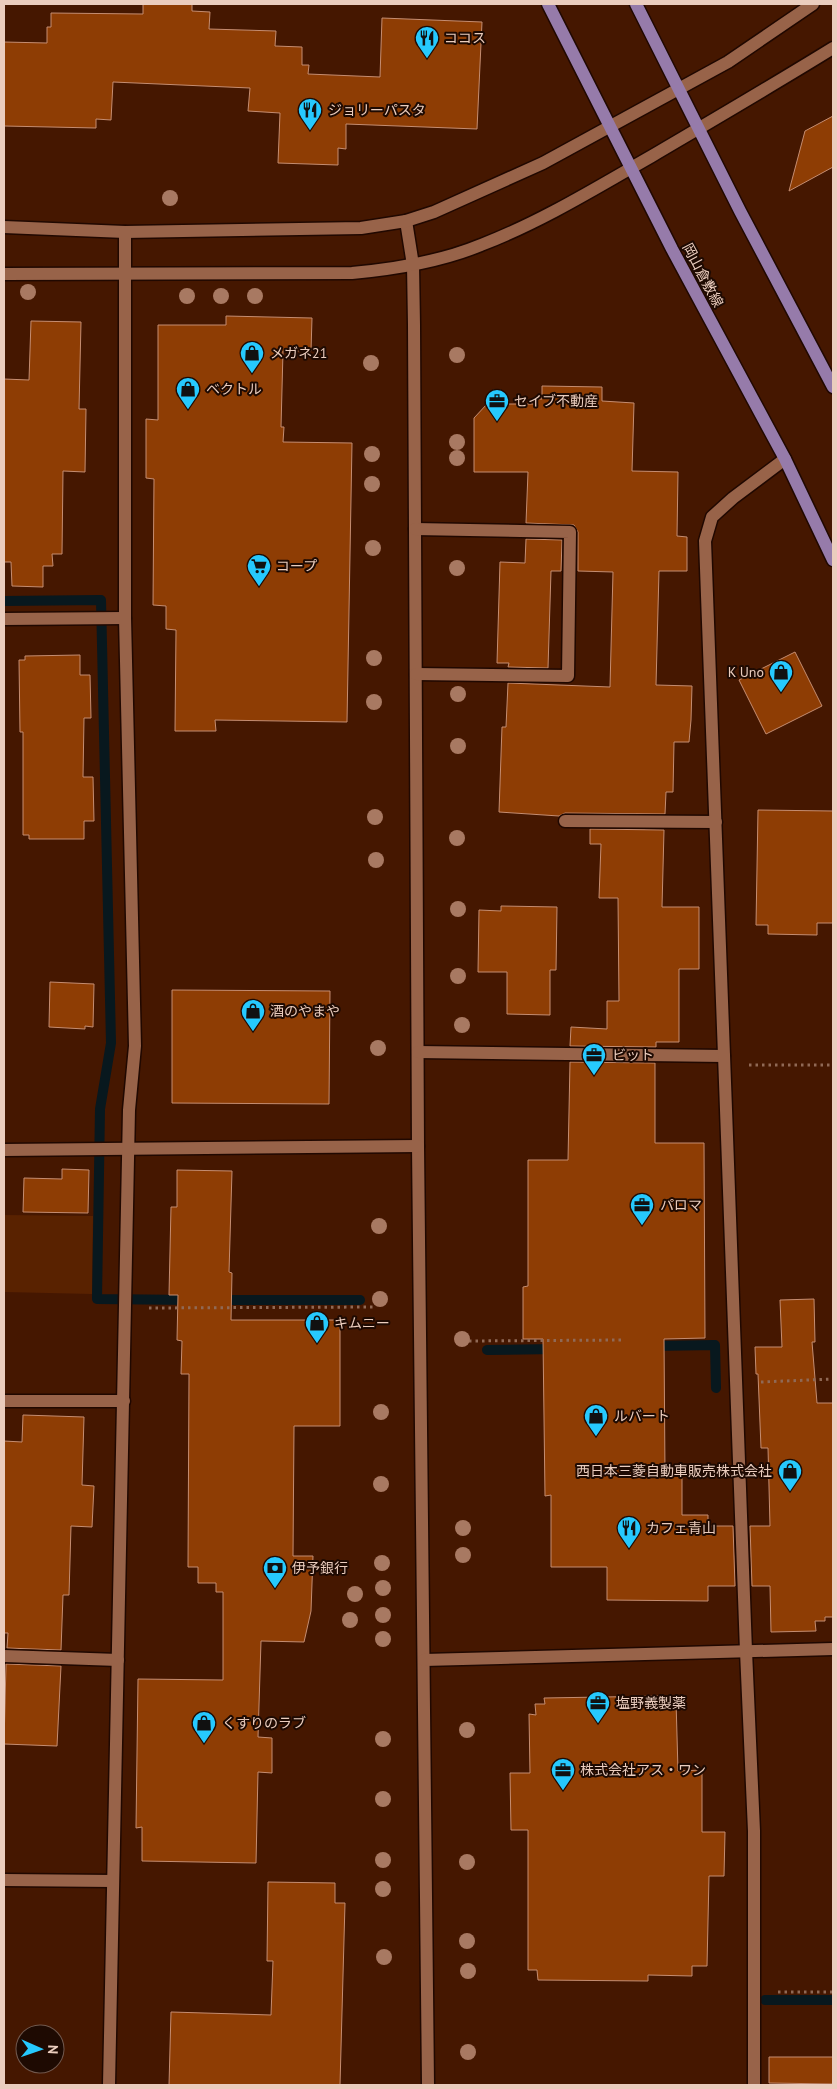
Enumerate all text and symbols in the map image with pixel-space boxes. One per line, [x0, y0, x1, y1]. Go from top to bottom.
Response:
restaurant icon: ココス [414, 25, 440, 59]
place label: ココス [444, 29, 486, 47]
restaurant icon: ジョリーパスタ [297, 97, 323, 131]
place label: ジョリーパスタ [328, 101, 426, 119]
street label: 岡山倉敷線 [679, 240, 727, 310]
shop icon: メガネ21 [239, 340, 265, 374]
place label: メガネ21 [270, 344, 327, 362]
shop icon: ベクトル [175, 376, 201, 410]
place label: ベクトル [206, 380, 262, 398]
office icon: セイブ不動産 [484, 388, 510, 422]
place label: セイブ不動産 [514, 392, 598, 410]
supermarket icon: コープ [246, 553, 272, 587]
place label: コープ [276, 557, 317, 575]
shop icon: K Uno [768, 659, 794, 693]
place label: K Uno [728, 663, 764, 681]
shop icon: 酒のやまや [240, 998, 266, 1032]
place label: 酒のやまや [270, 1002, 340, 1020]
office icon: ビット [581, 1042, 607, 1076]
place label: ビット [612, 1046, 654, 1064]
office icon: パロマ [629, 1192, 655, 1226]
place label: パロマ [660, 1196, 702, 1214]
shop icon: キムニー [304, 1310, 330, 1344]
place label: キムニー [334, 1314, 390, 1332]
shop icon: ルバート [583, 1403, 609, 1437]
place label: ルバート [614, 1407, 670, 1425]
shop icon: 西日本三菱自動車販売株式会社 [777, 1458, 803, 1492]
place label: 西日本三菱自動車販売株式会社 [576, 1462, 772, 1480]
restaurant icon: カフェ青山 [616, 1515, 642, 1549]
place label: カフェ青山 [646, 1519, 716, 1537]
bank icon: 伊予銀行 [262, 1555, 288, 1589]
place label: 伊予銀行 [292, 1559, 348, 1577]
office icon: 塩野義製薬 [585, 1690, 611, 1724]
place label: 塩野義製薬 [616, 1694, 686, 1712]
shop icon: くすりのラブ [191, 1710, 217, 1744]
place label: くすりのラブ [222, 1714, 306, 1732]
office icon: 株式会社アス・ワン [550, 1757, 576, 1791]
place label: 株式会社アス・ワン [580, 1761, 706, 1779]
north arrow [15, 2024, 65, 2074]
text: N [44, 2045, 62, 2054]

